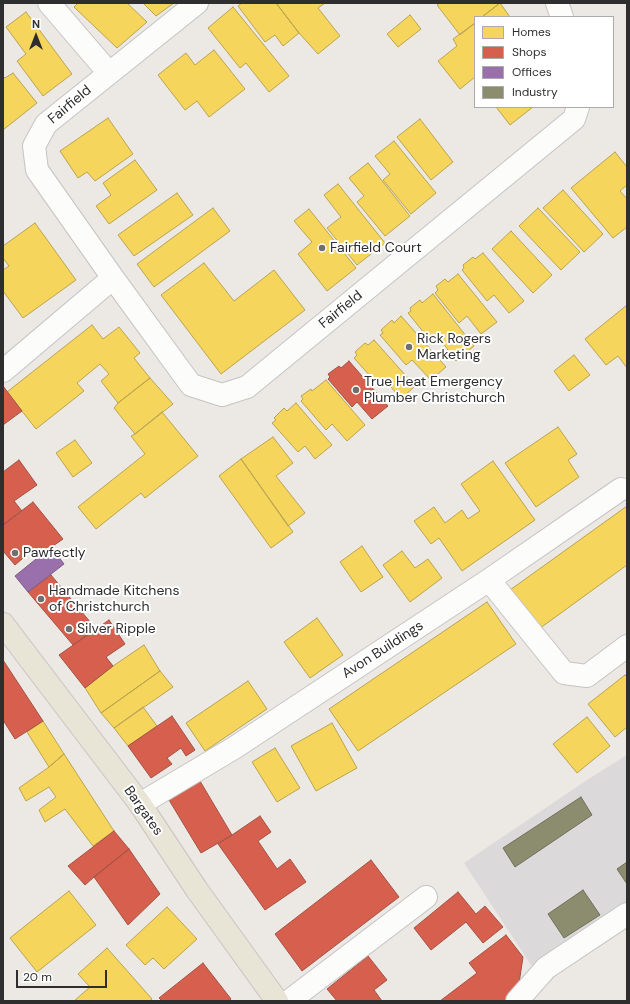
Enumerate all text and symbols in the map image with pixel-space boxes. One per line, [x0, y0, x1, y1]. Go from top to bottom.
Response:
north arrow [16, 16, 56, 56]
legend [474, 16, 614, 108]
text: N [32, 17, 40, 31]
text: Homes [512, 24, 551, 40]
text: Shops [512, 44, 547, 60]
text: Offices [512, 64, 552, 80]
street label: Fairfield [45, 82, 95, 128]
text: Industry [512, 84, 558, 100]
place label: Fairfield Court [330, 240, 422, 256]
marker: Fairfield Court [317, 243, 327, 253]
street label: Fairfield [316, 287, 366, 333]
place label: Rick Rogers Marketing [417, 331, 491, 364]
marker: Rick Rogers Marketing [404, 342, 414, 352]
place label: True Heat Emergency Plumber Christchurch [364, 374, 505, 406]
marker: True Heat Emergency Plumber Christchurch [351, 385, 361, 395]
place label: Pawfectly [23, 545, 86, 561]
marker: Pawfectly [10, 548, 20, 558]
place label: Handmade Kitchens of Christchurch [49, 583, 179, 616]
marker: Handmade Kitchens of Christchurch [36, 594, 46, 604]
street label: Avon Buildings [339, 617, 427, 683]
place label: Silver Ripple [77, 621, 156, 637]
marker: Silver Ripple [64, 624, 74, 634]
street label: Bargates [120, 783, 166, 839]
scale bar [18, 962, 109, 988]
text: 20 m [23, 969, 52, 985]

